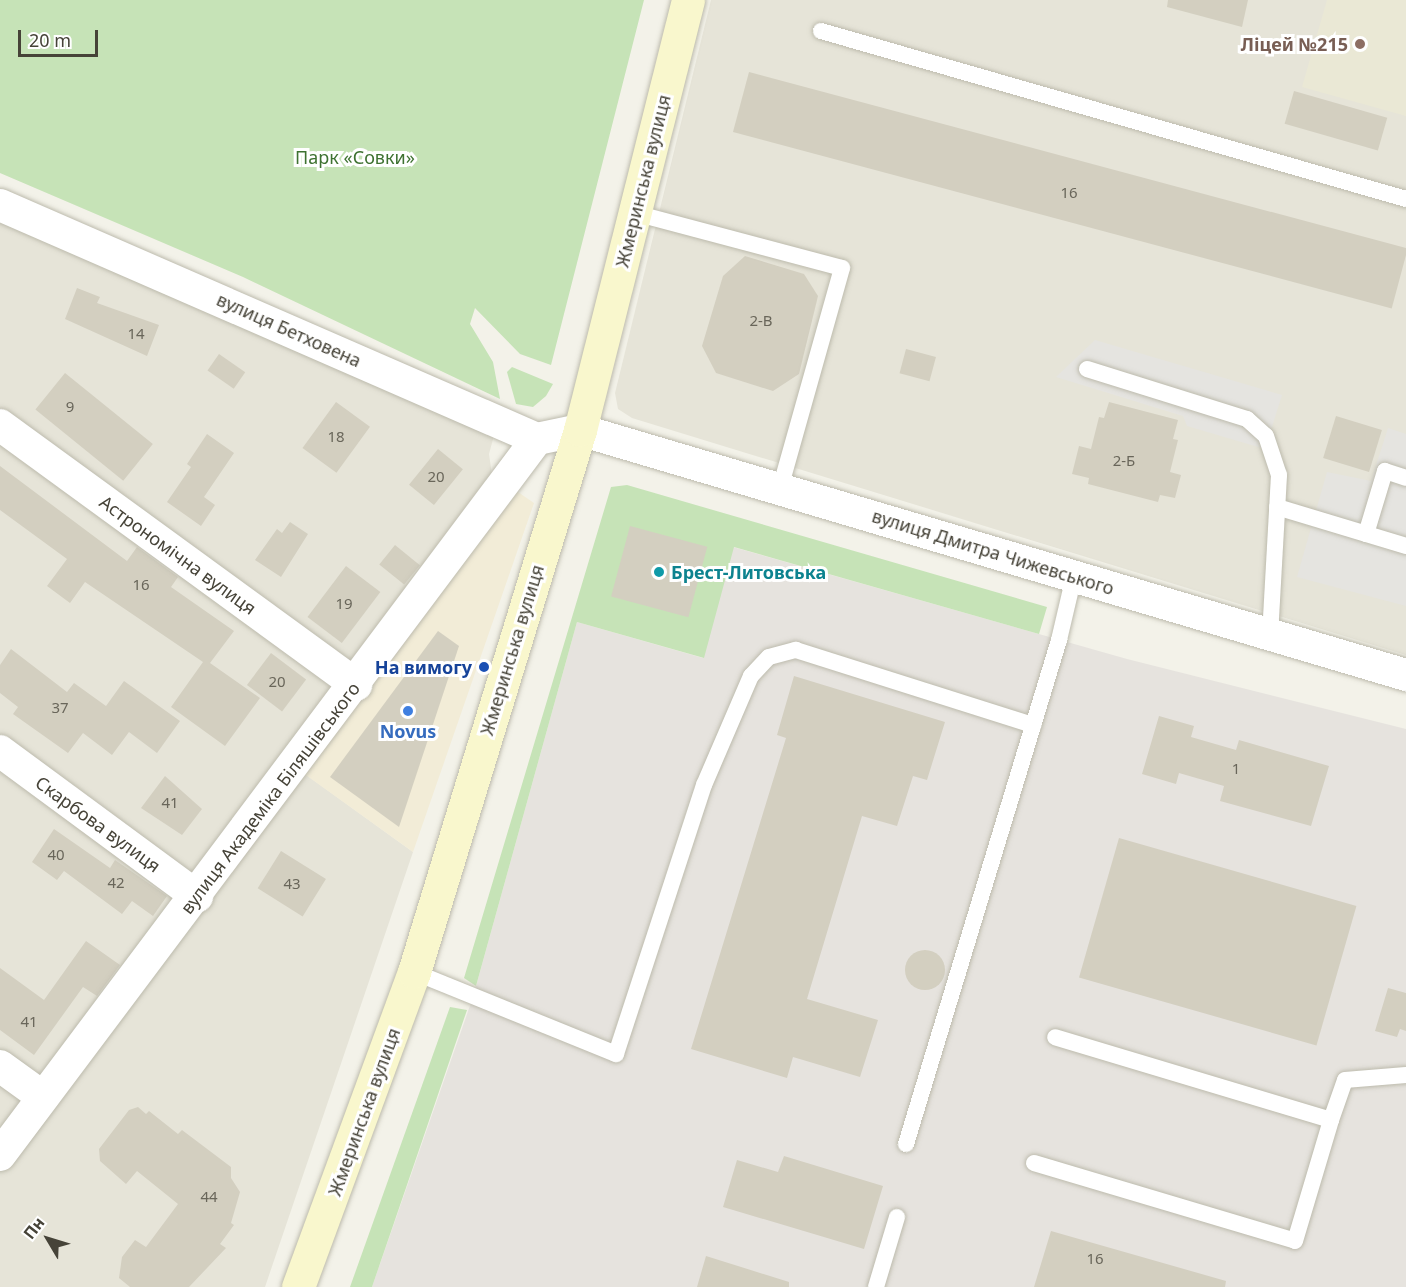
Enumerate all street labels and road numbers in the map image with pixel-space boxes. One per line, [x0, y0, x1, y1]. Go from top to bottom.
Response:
street label: Жмеринська вулиця [611, 92, 675, 270]
street label: вулиця Бетховена [213, 288, 365, 372]
street label: Астрономічна вулиця [96, 491, 260, 619]
street label: вулиця Дмитра Чижевського [869, 505, 1117, 599]
street label: Жмеринська вулиця [476, 562, 548, 738]
street label: вулиця Академіка Біляшівського [176, 678, 364, 918]
street label: Скарбова вулиця [31, 771, 165, 877]
street label: Жмеринська вулиця [324, 1025, 404, 1199]

